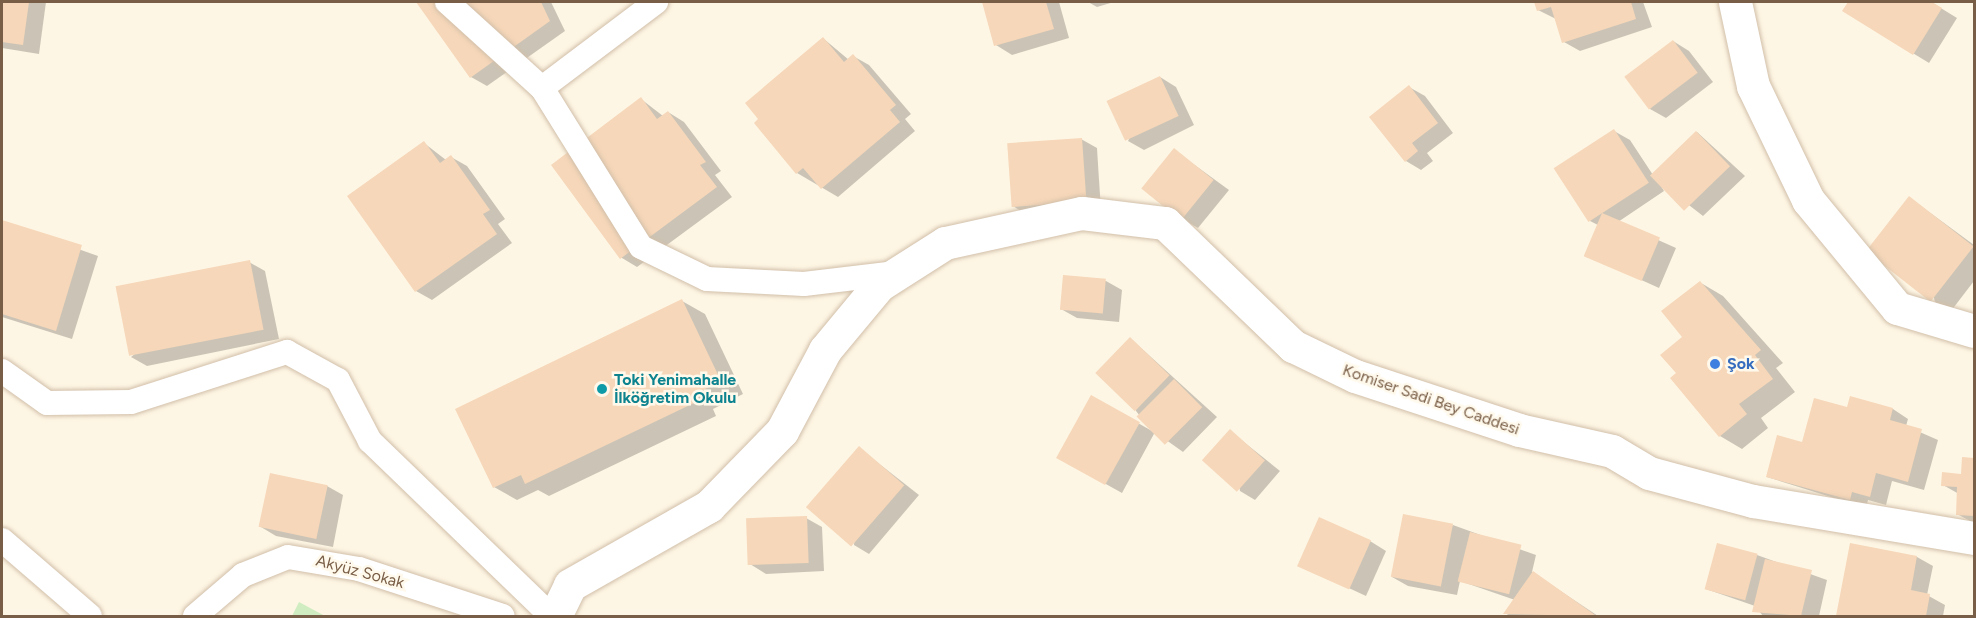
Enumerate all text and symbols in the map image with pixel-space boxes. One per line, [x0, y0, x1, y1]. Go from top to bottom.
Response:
place label: Şok [1727, 354, 1755, 374]
marker: Şok [1708, 357, 1722, 371]
street label: Komiser Sadi Bey Caddesi [1340, 361, 1522, 439]
place label: Toki Yenimahalle İlköğretim Okulu [614, 370, 736, 408]
marker: Toki Yenimahalle İlköğretim Okulu [595, 382, 609, 396]
street label: Akyüz Sokak [314, 551, 406, 593]

